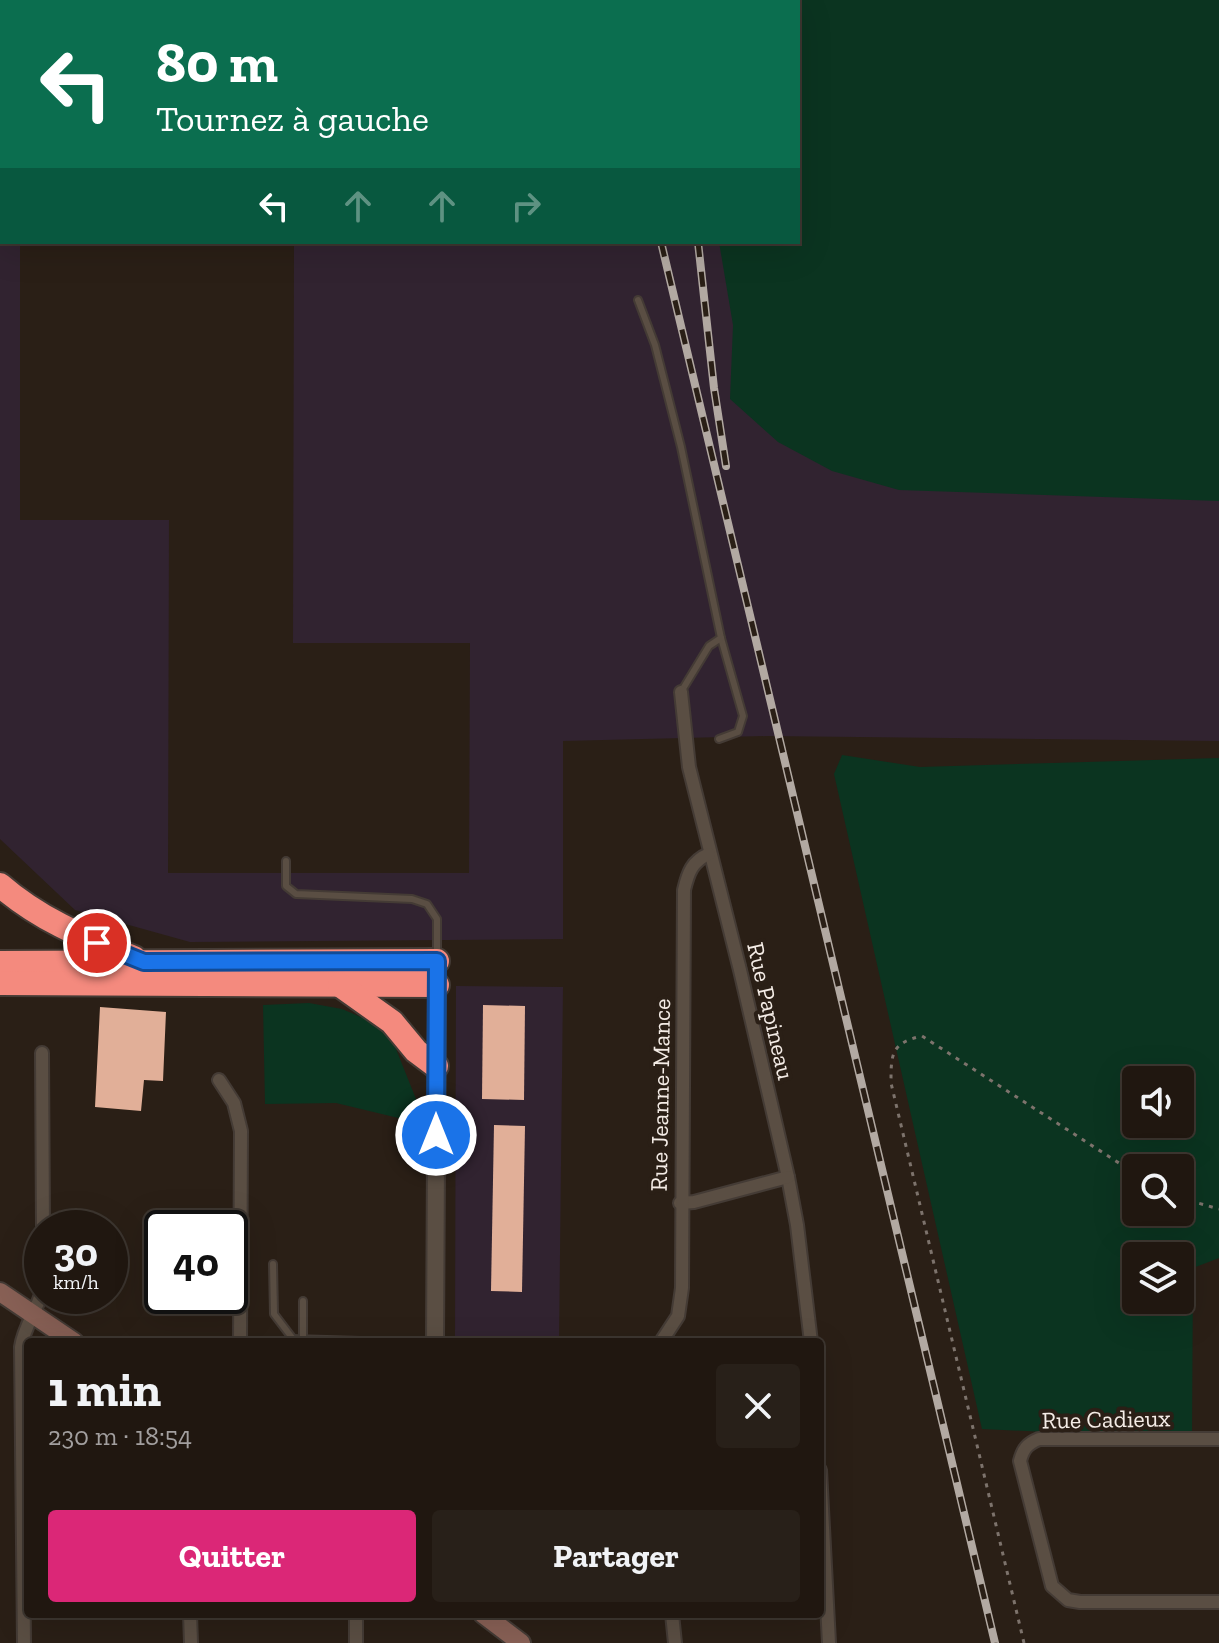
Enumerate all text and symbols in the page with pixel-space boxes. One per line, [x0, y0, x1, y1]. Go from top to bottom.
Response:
text: 80 m [156, 29, 278, 96]
icon: left [24, 32, 128, 136]
text: Tournez à gauche [156, 97, 429, 140]
icon: left [252, 184, 296, 228]
icon: ahead [336, 184, 380, 228]
icon: ahead [420, 184, 464, 228]
icon: right [504, 184, 548, 228]
pin [63, 909, 131, 977]
icon: arrive [75, 921, 119, 965]
street label: Rue Papineau [741, 939, 801, 1083]
street label: Rue Jeanne-Mance [644, 998, 676, 1192]
map controls [1122, 1066, 1194, 1314]
button: sound [1122, 1066, 1194, 1138]
position arrow [394, 1093, 478, 1177]
button: search [1122, 1154, 1194, 1226]
speed limit sign: 40 [144, 1210, 248, 1314]
text: 30 [54, 1228, 98, 1276]
button: layers [1122, 1242, 1194, 1314]
text: km/h [53, 1270, 99, 1294]
text: 1 min [48, 1361, 161, 1418]
button: close [716, 1364, 800, 1448]
street label: Rue Cadieux [1041, 1403, 1171, 1435]
text: 230 m · 18:54 [48, 1420, 192, 1452]
button: Quitter [48, 1510, 416, 1602]
button: Partager [432, 1510, 800, 1602]

